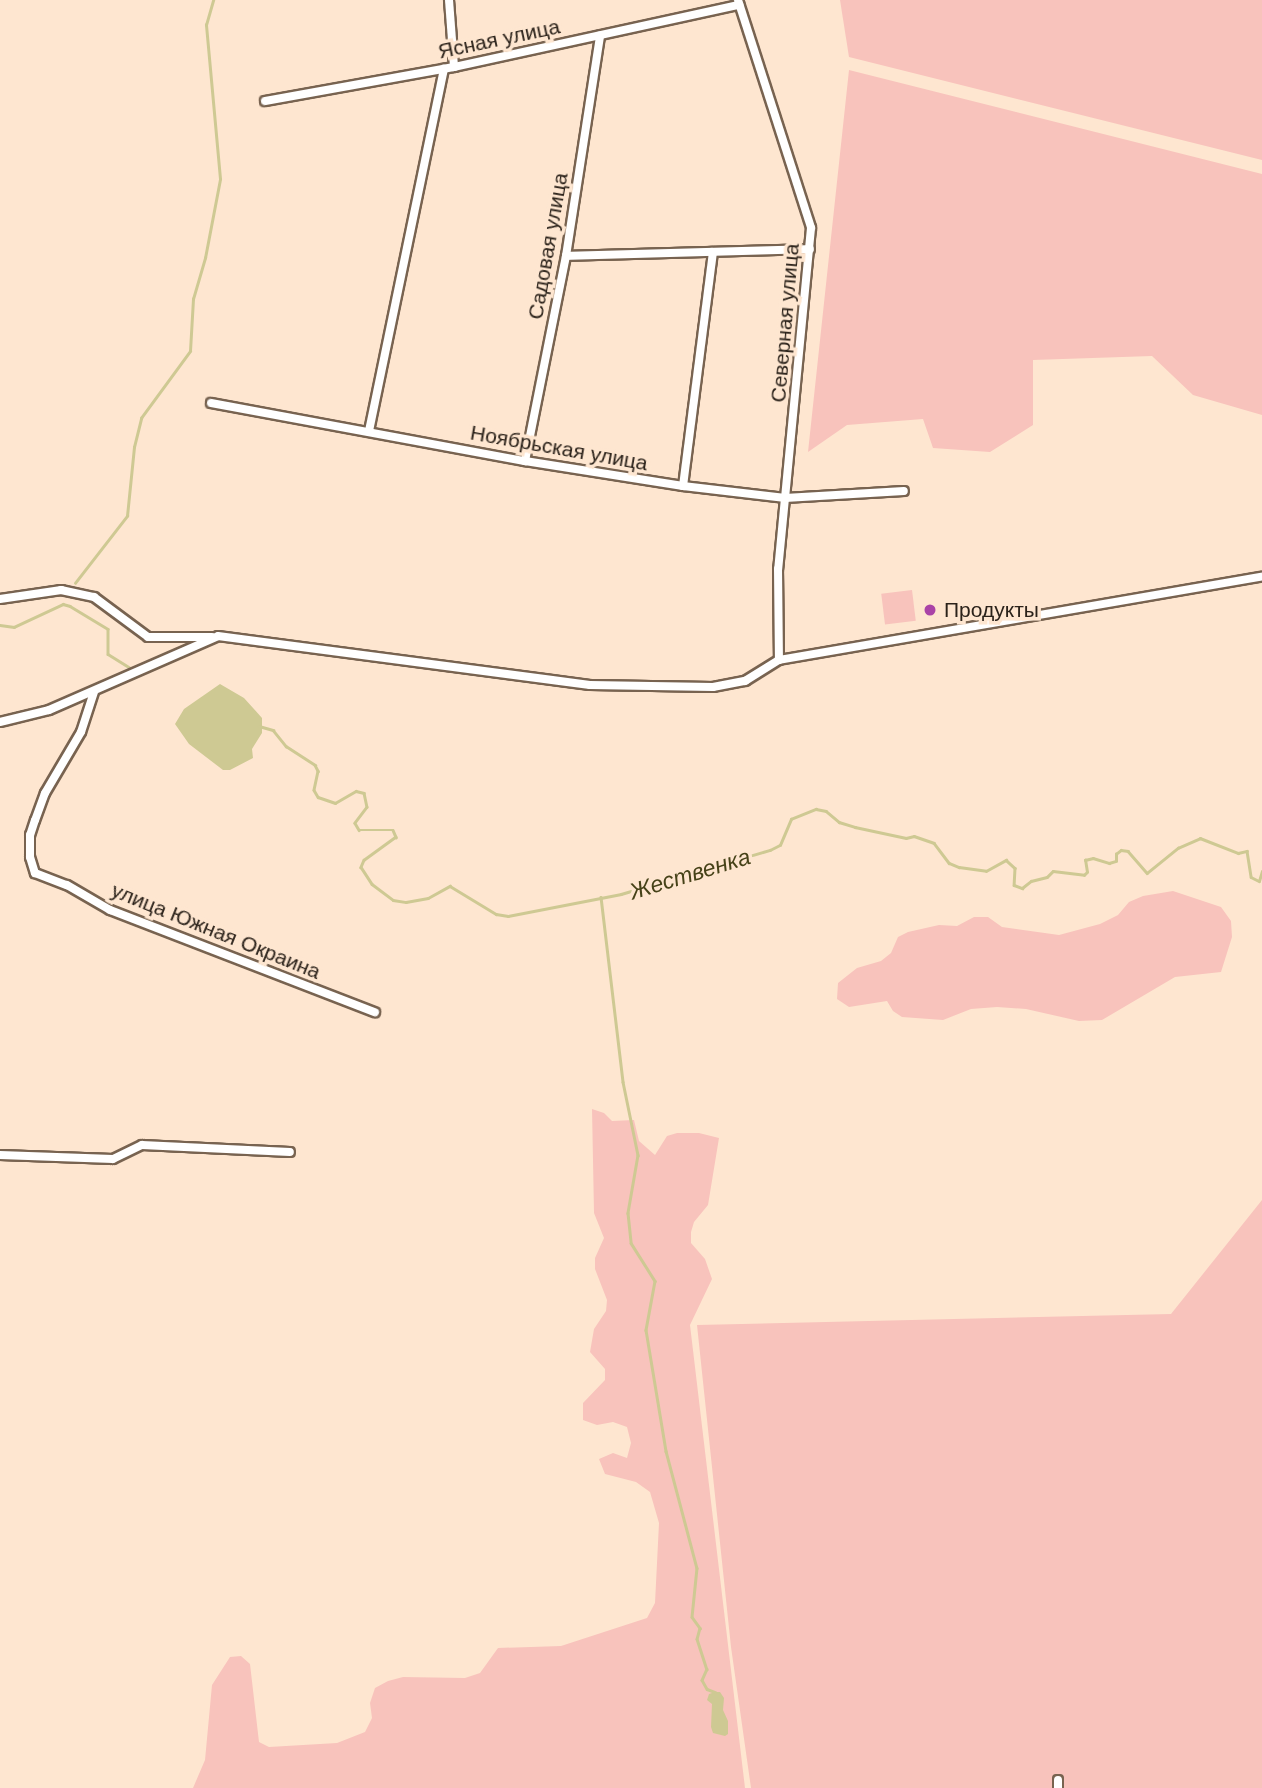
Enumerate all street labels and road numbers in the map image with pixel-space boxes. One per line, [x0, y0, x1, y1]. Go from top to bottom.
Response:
street label: Ясная улица [436, 14, 562, 64]
street label: Садовая улица [523, 171, 573, 321]
street label: Северная улица [766, 243, 804, 403]
street label: Ноябрьская улица [468, 420, 650, 476]
street label: улица Южная Окраина [108, 878, 324, 984]

